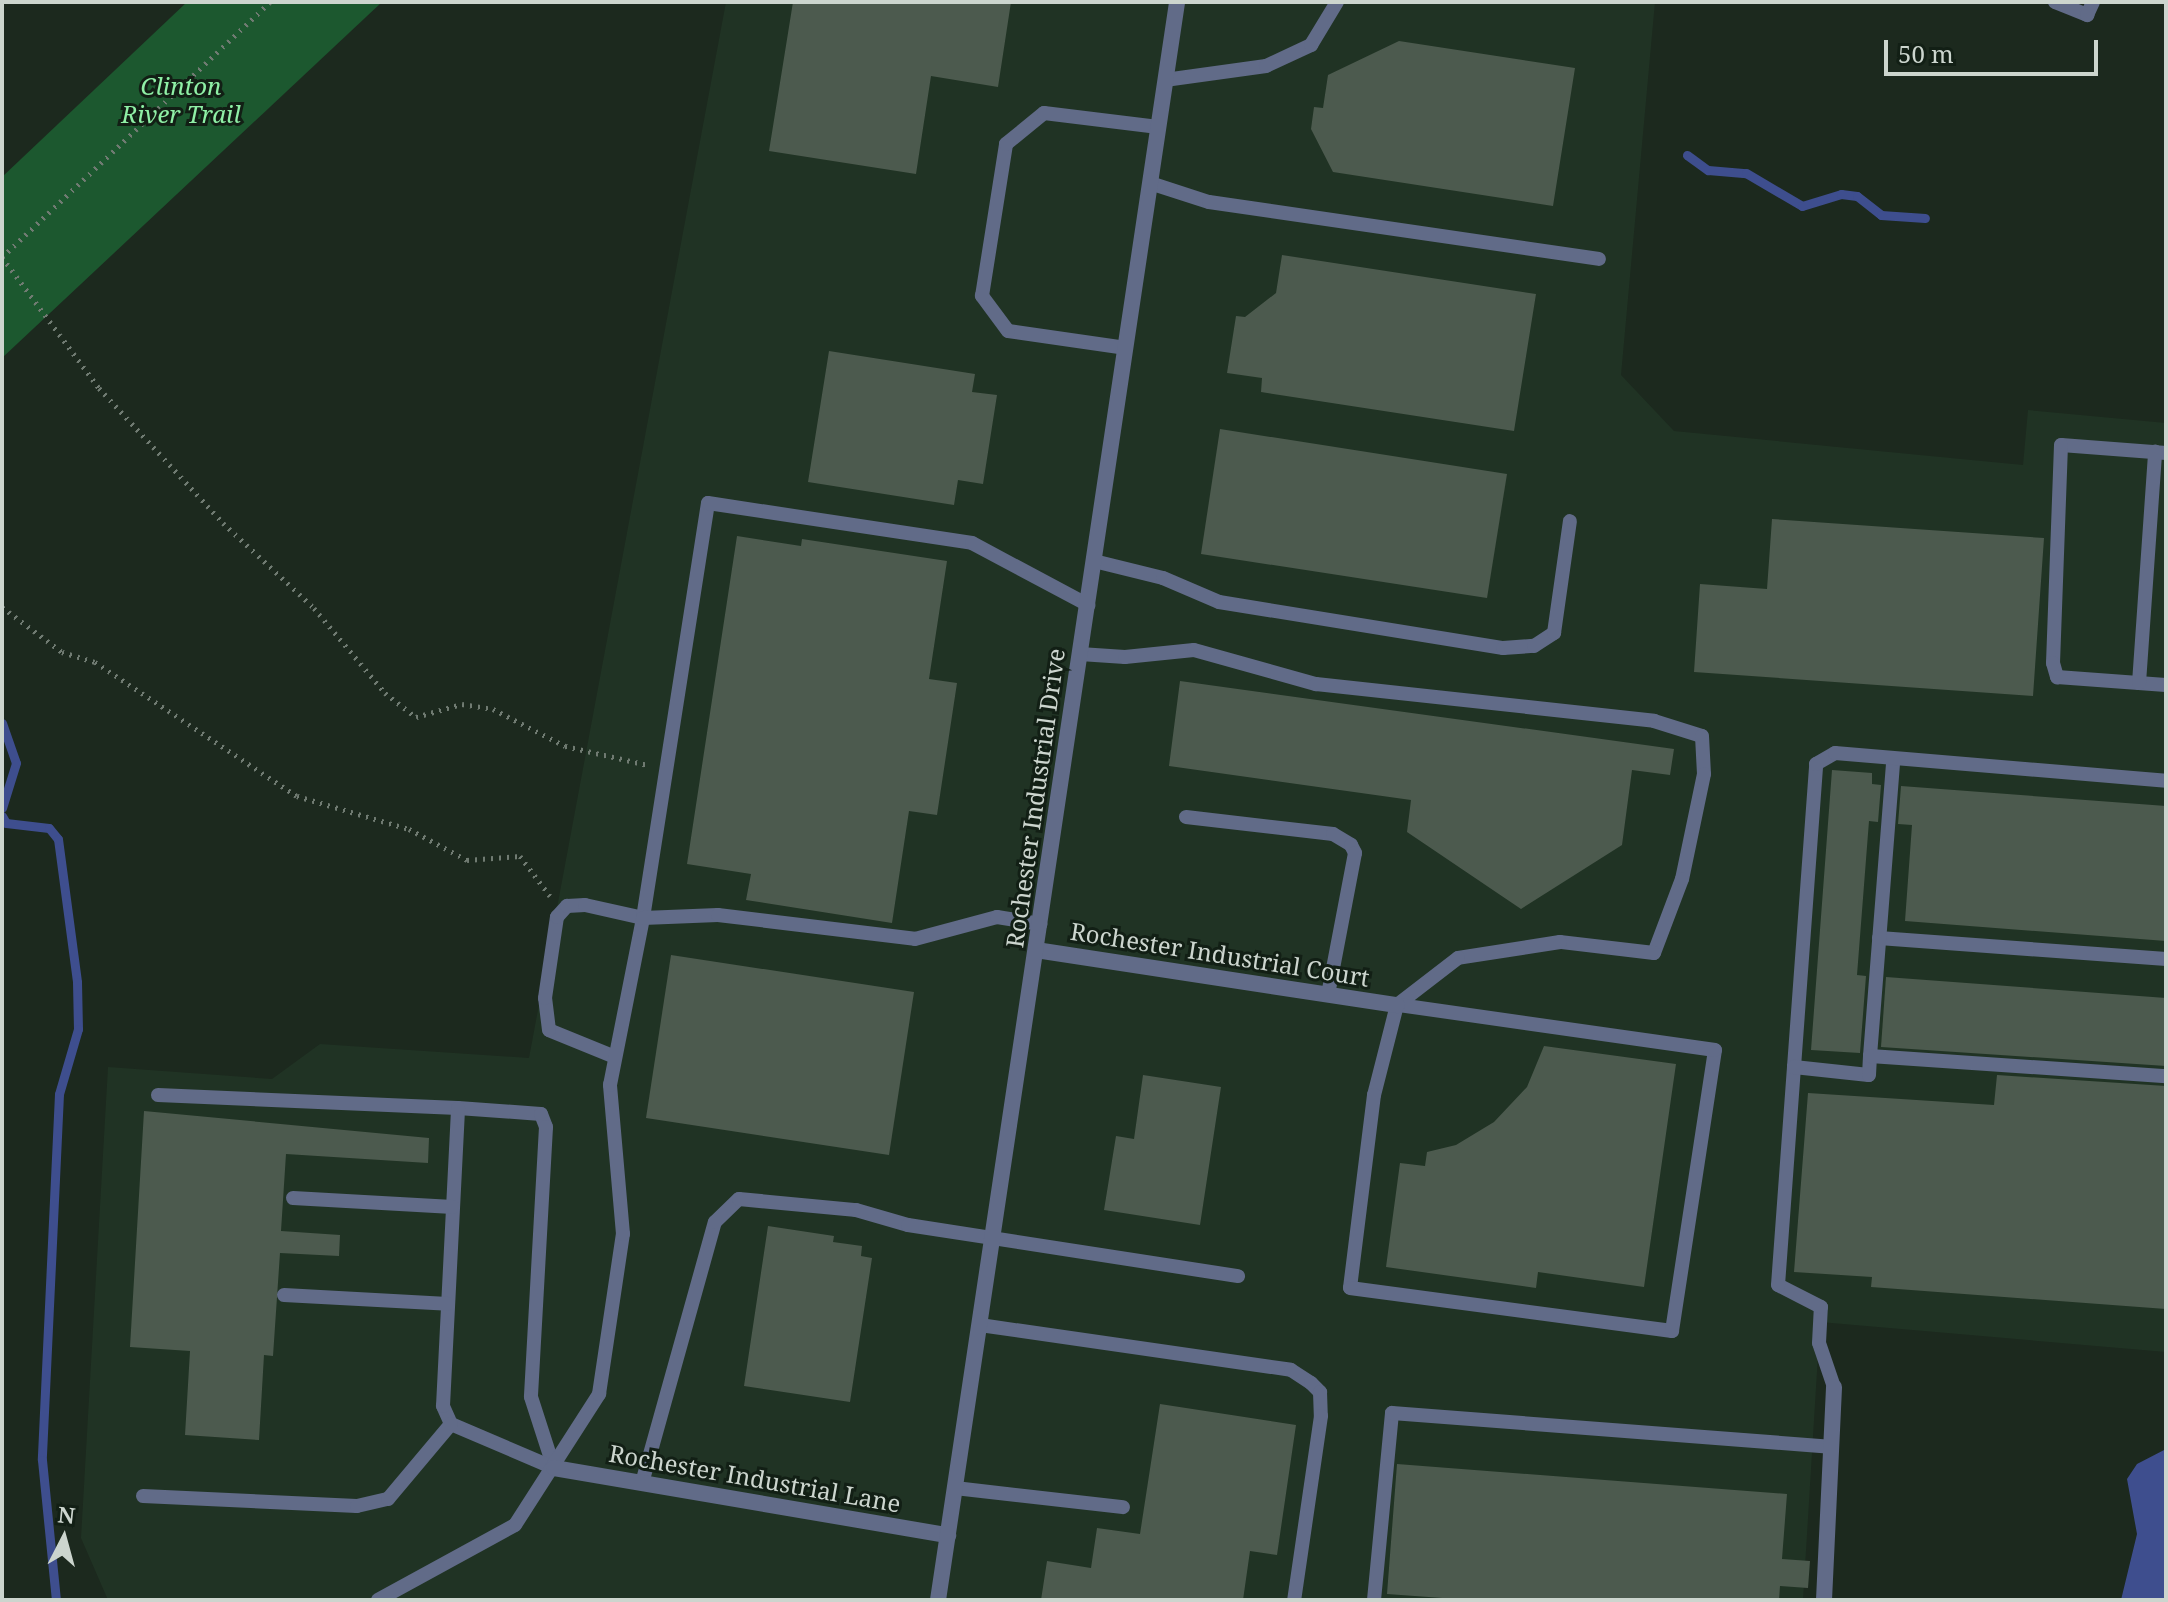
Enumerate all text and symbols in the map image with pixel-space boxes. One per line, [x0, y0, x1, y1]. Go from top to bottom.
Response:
scale bar [1888, 24, 2102, 74]
text: 50 m [1898, 37, 1954, 70]
park label: Clinton River Trail [121, 72, 241, 128]
street label: Rochester Industrial Drive [1000, 646, 1070, 950]
street label: Rochester Industrial Court [1068, 916, 1372, 992]
street label: Rochester Industrial Lane [607, 1438, 903, 1518]
north arrow [24, 1498, 104, 1578]
text: N [56, 1498, 77, 1530]

